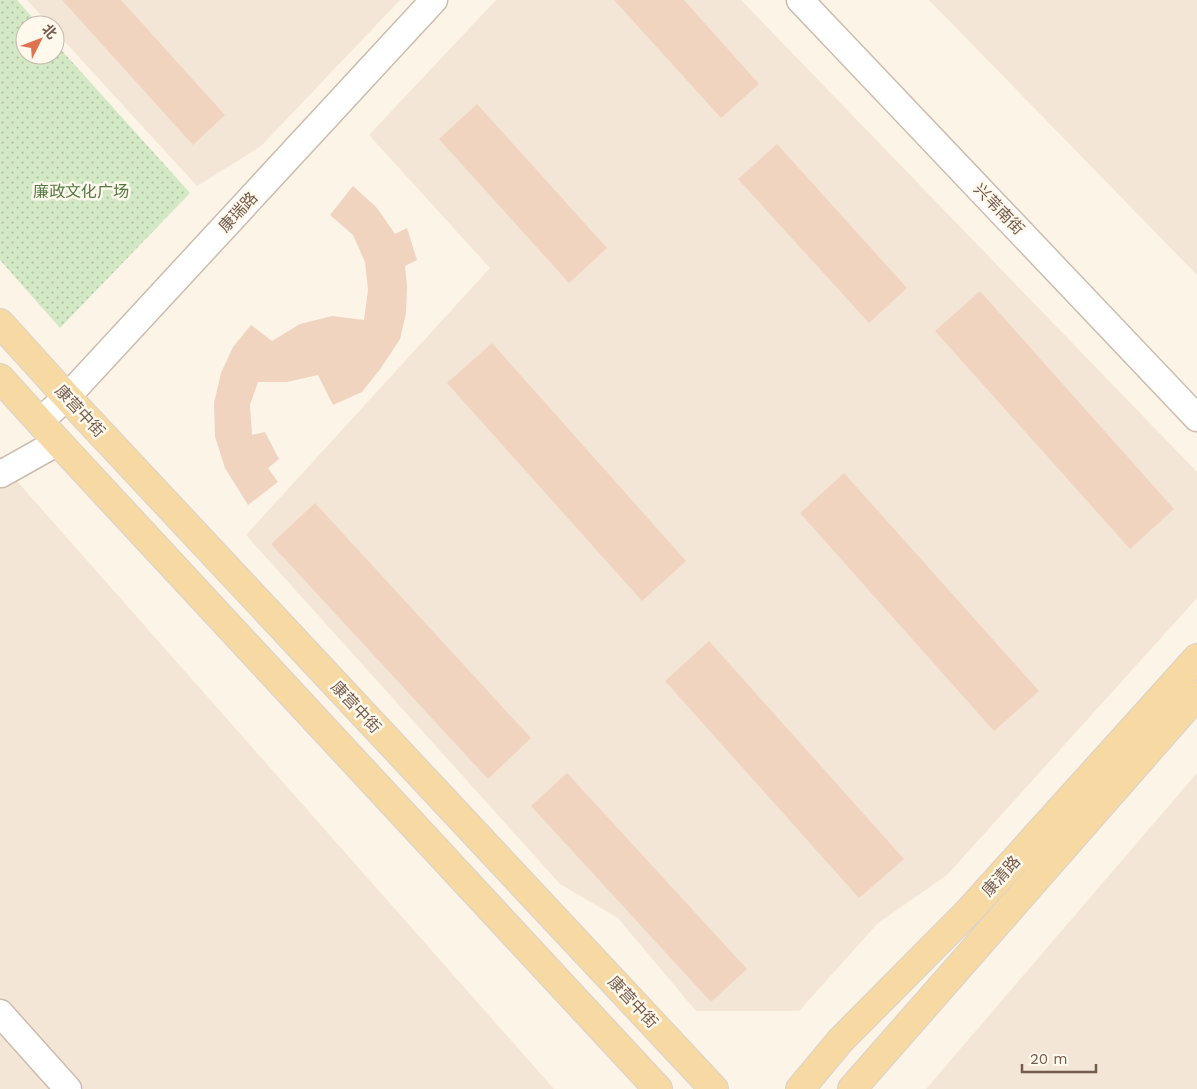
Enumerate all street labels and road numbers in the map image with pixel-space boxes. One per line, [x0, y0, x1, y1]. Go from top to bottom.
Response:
street label: 兴苇南街 [970, 179, 1028, 239]
street label: 康瑞路 [215, 188, 261, 236]
street label: 康营中街 [51, 381, 109, 441]
street label: 康营中街 [327, 677, 385, 737]
street label: 康清路 [978, 852, 1024, 900]
street label: 康营中街 [604, 972, 662, 1032]

